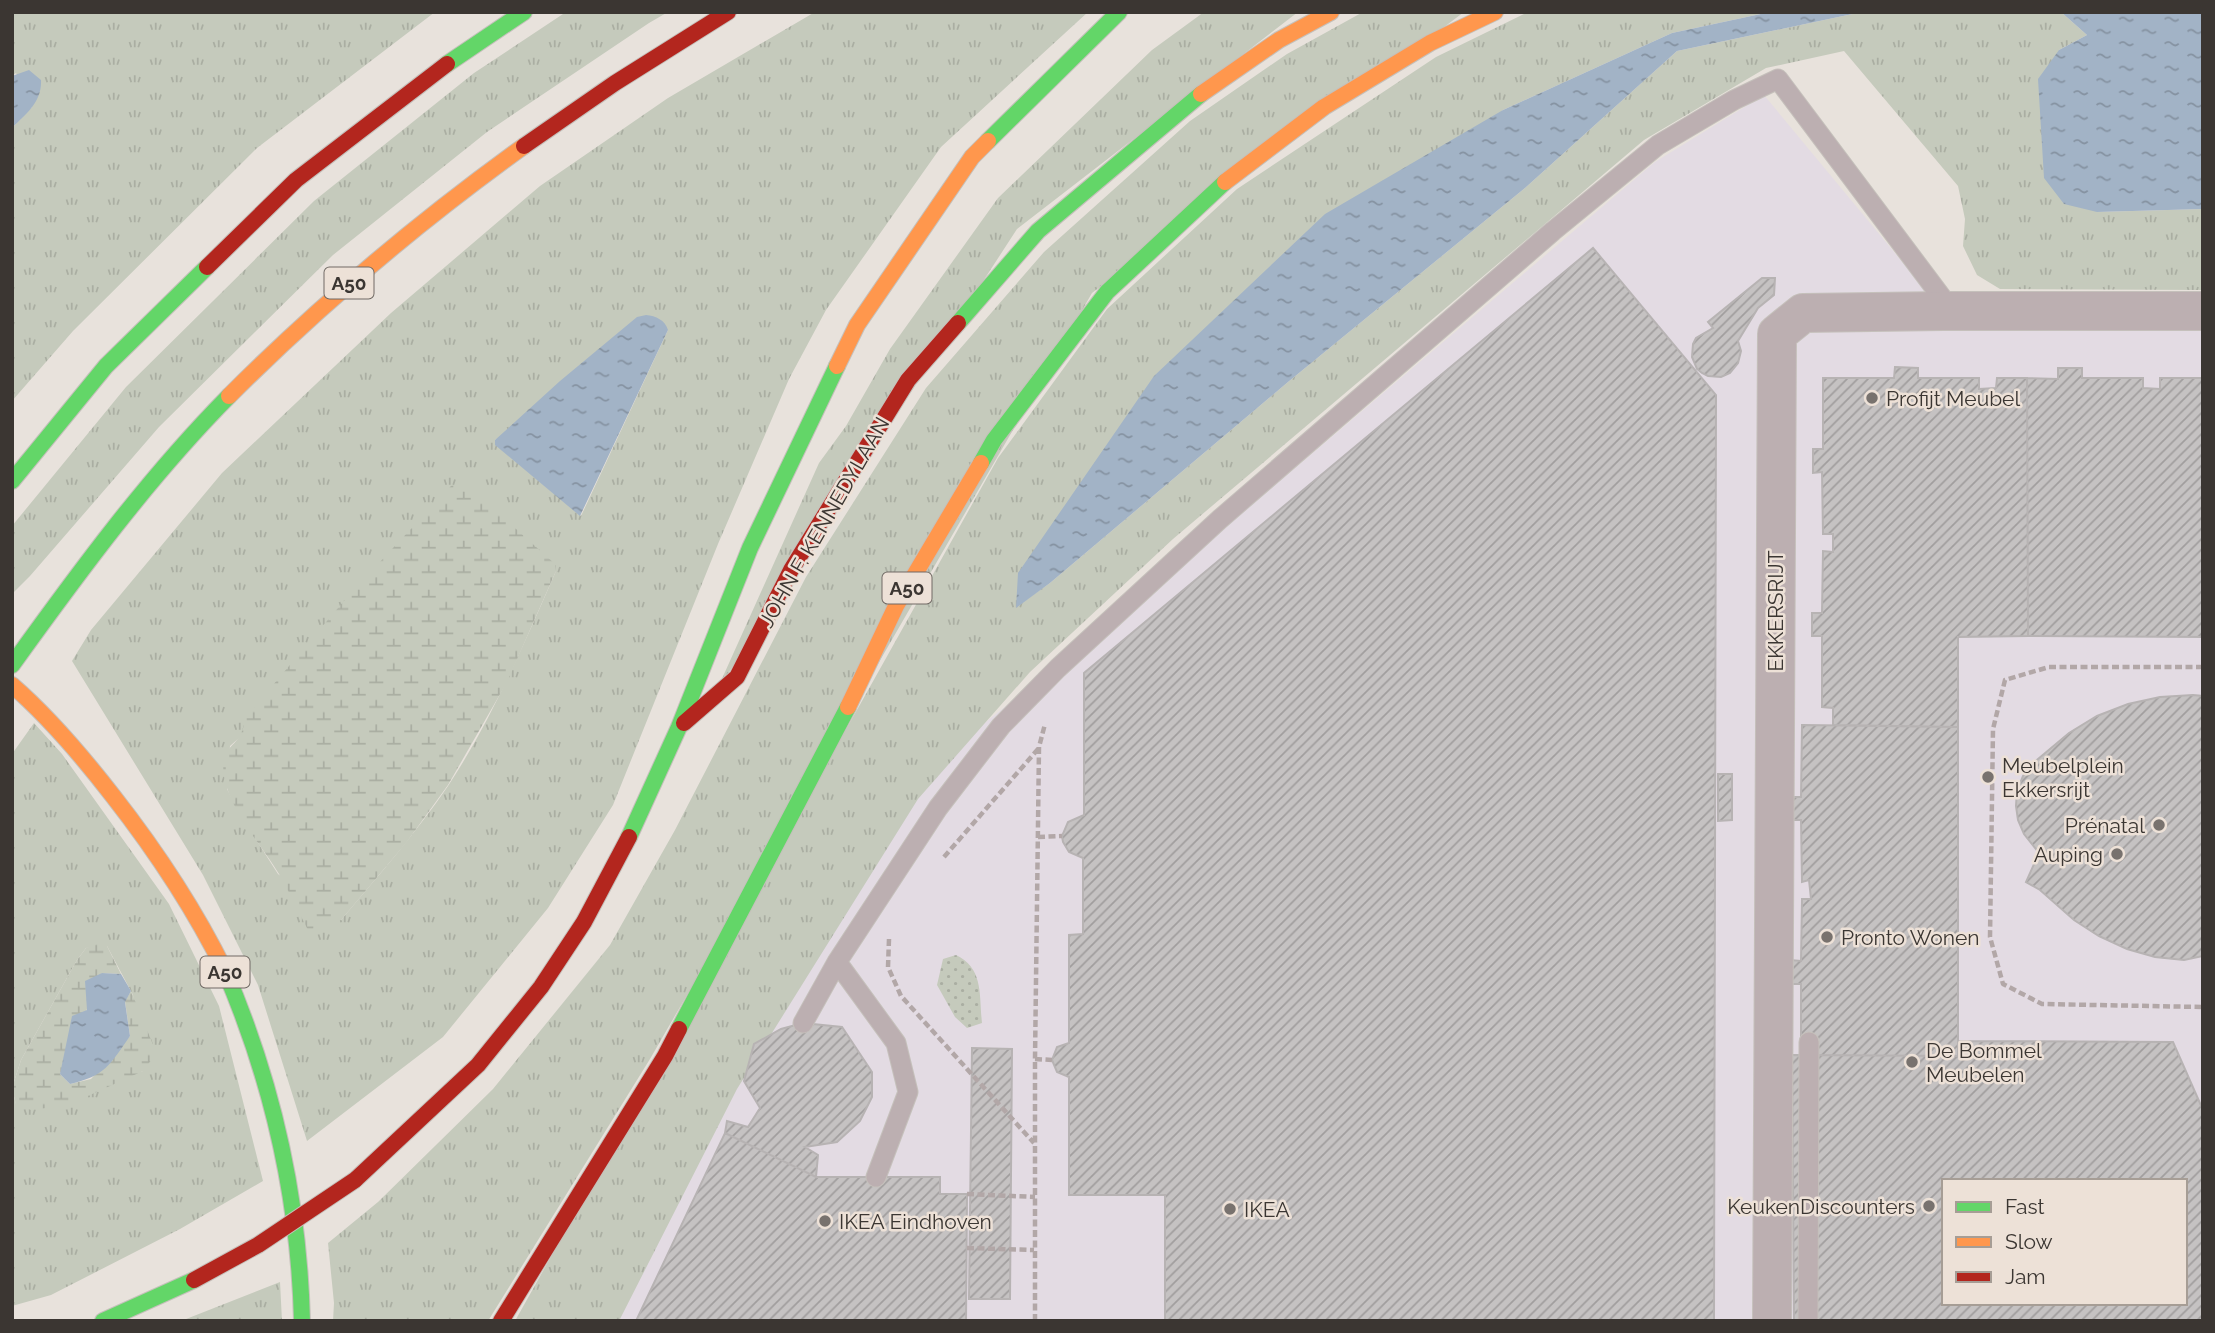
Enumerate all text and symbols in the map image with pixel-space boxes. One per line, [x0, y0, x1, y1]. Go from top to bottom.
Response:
road number: A50 [324, 268, 374, 298]
place label: Profijt Meubel [1886, 386, 2020, 411]
marker: Profijt Meubel [1864, 390, 1880, 406]
street label: JOHN F. KENNEDYLAAN [753, 412, 895, 632]
street label: EKKERSRIJT [1763, 550, 1788, 671]
road number: A50 [883, 572, 932, 604]
place label: Meubelplein Ekkersrijt [2002, 753, 2124, 802]
marker: Meubelplein Ekkersrijt [1980, 769, 1996, 785]
place label: Prénatal [2065, 813, 2145, 838]
marker: Prénatal [2151, 817, 2167, 833]
place label: Auping [2034, 842, 2103, 867]
marker: Auping [2109, 846, 2125, 862]
place label: Pronto Wonen [1841, 925, 1980, 950]
marker: Pronto Wonen [1819, 929, 1835, 945]
road number: A50 [201, 956, 250, 988]
place label: De Bommel Meubelen [1926, 1038, 2042, 1087]
marker: De Bommel Meubelen [1904, 1054, 1920, 1070]
legend [1942, 1179, 2187, 1305]
place label: KeukenDiscounters [1727, 1194, 1915, 1219]
text: Fast [2005, 1194, 2045, 1219]
place label: IKEA [1244, 1197, 1290, 1222]
marker: KeukenDiscounters [1921, 1198, 1937, 1214]
marker: IKEA [1222, 1201, 1238, 1217]
place label: IKEA Eindhoven [839, 1209, 992, 1234]
marker: IKEA Eindhoven [817, 1213, 833, 1229]
text: Slow [2005, 1229, 2053, 1254]
text: Jam [2005, 1264, 2046, 1289]

